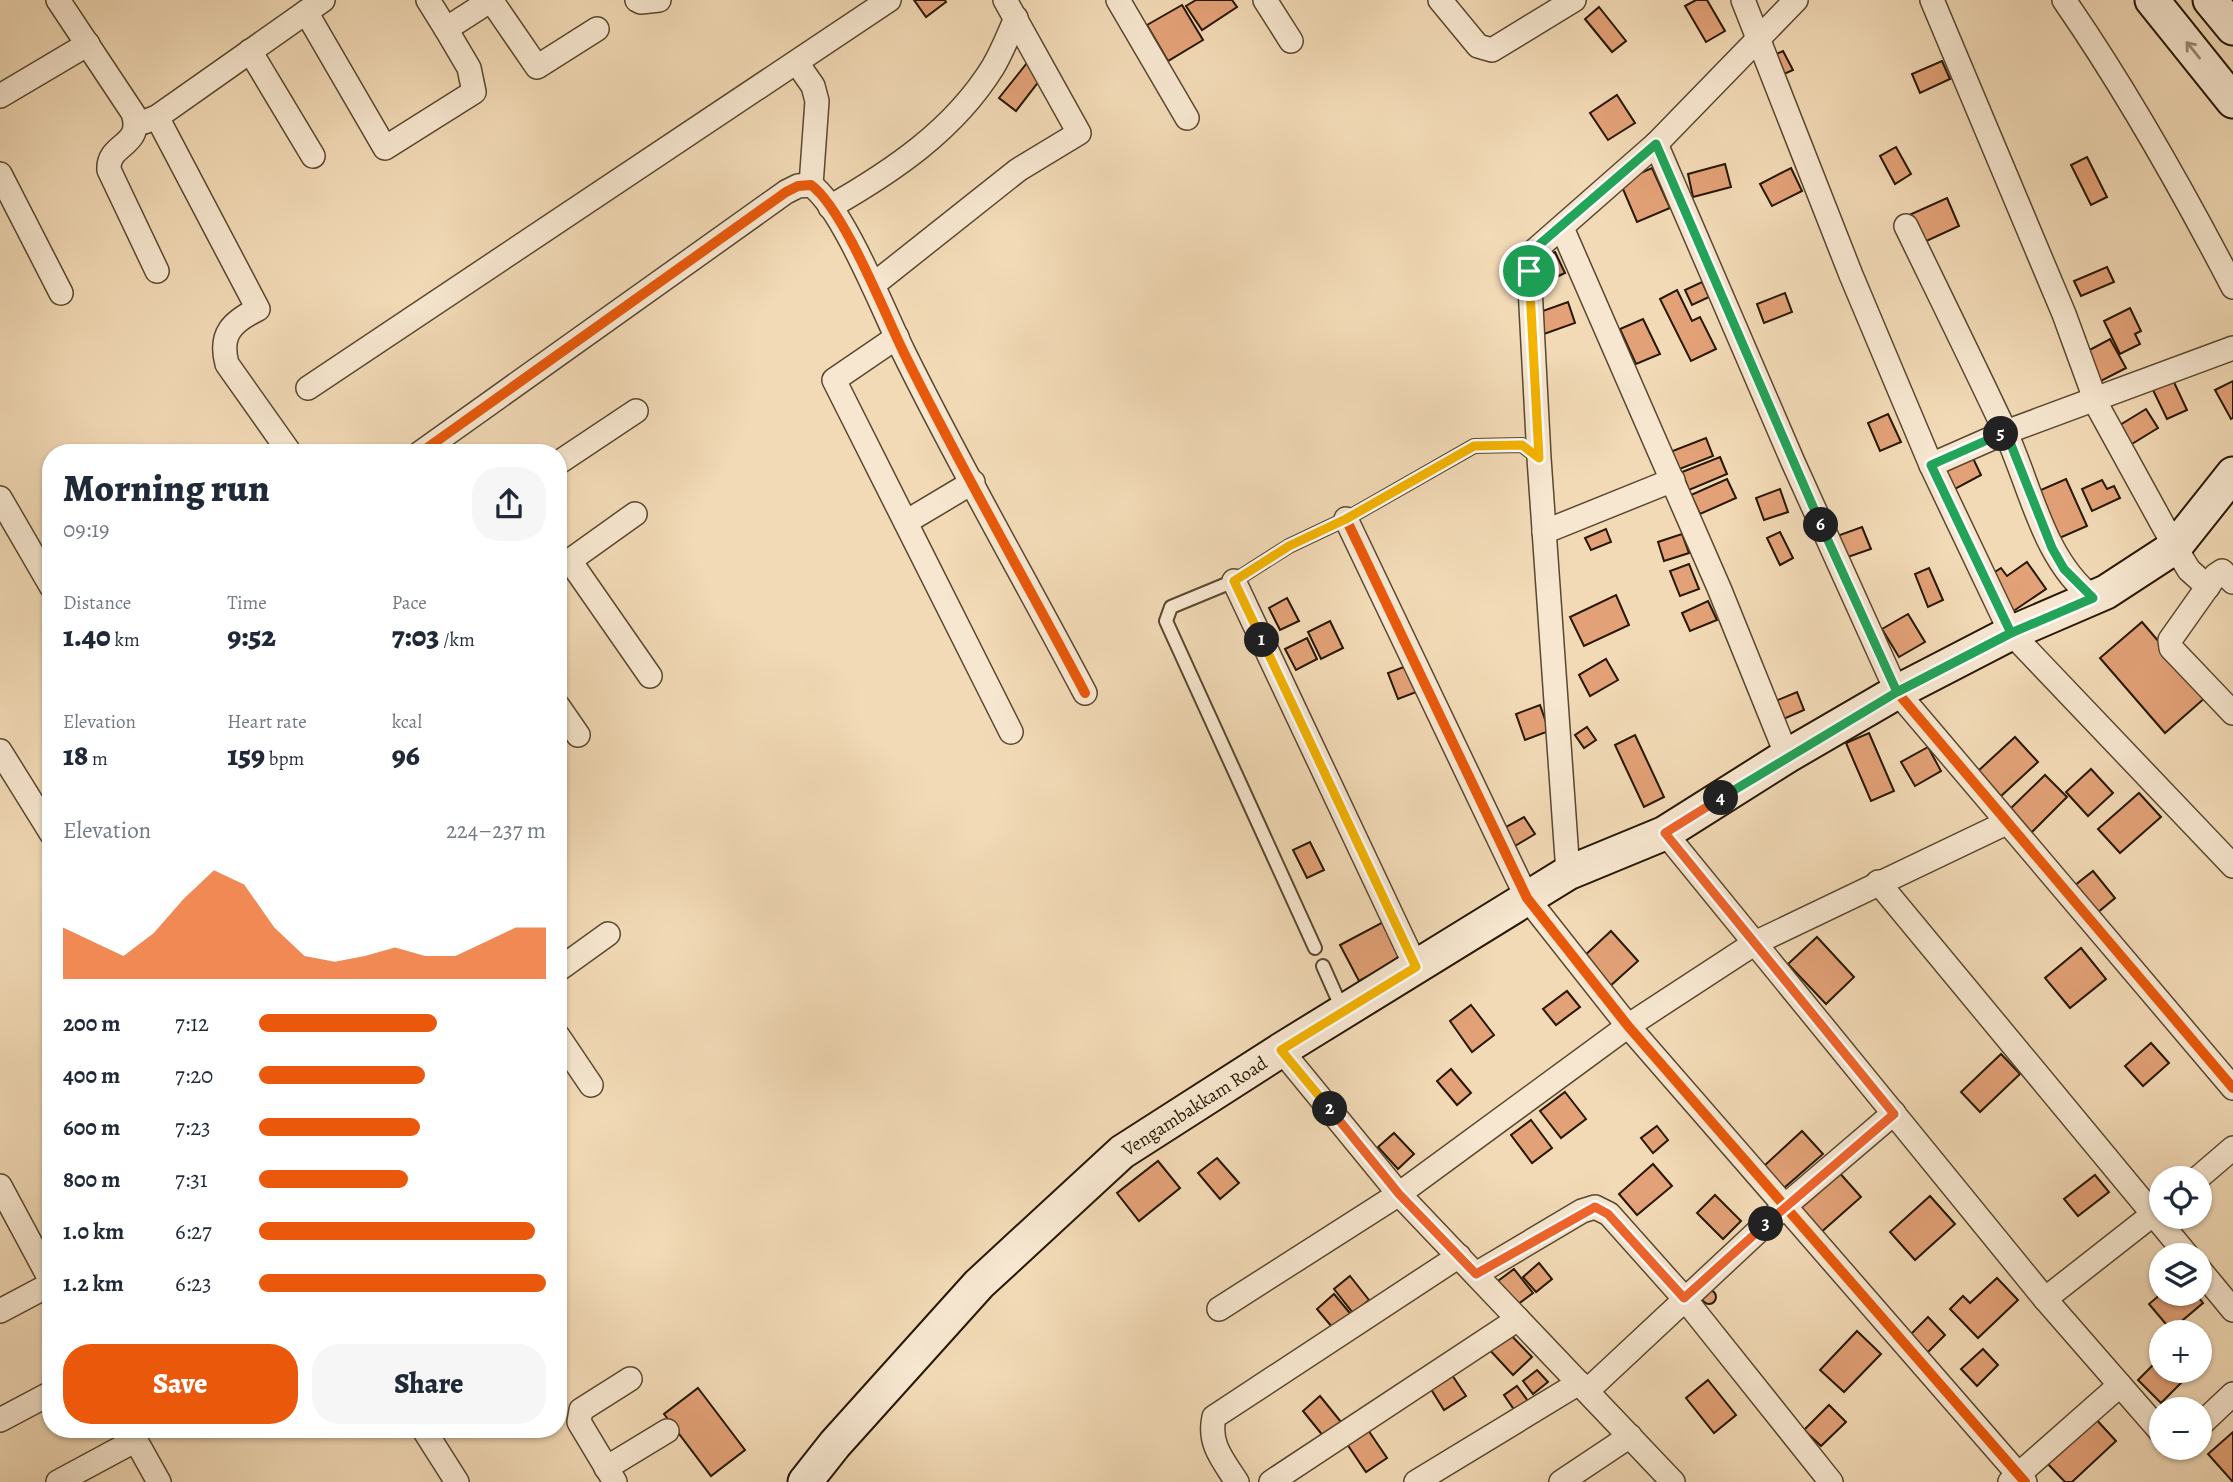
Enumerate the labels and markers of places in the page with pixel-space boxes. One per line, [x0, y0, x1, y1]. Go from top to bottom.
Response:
pin [1499, 241, 1559, 301]
pin: 5 [1983, 416, 2018, 452]
pin: 6 [1804, 508, 1839, 542]
pin: 1 [1244, 622, 1280, 658]
pin: 4 [1704, 780, 1738, 816]
pin: 2 [1312, 1092, 1348, 1126]
pin: 3 [1748, 1206, 1784, 1242]

